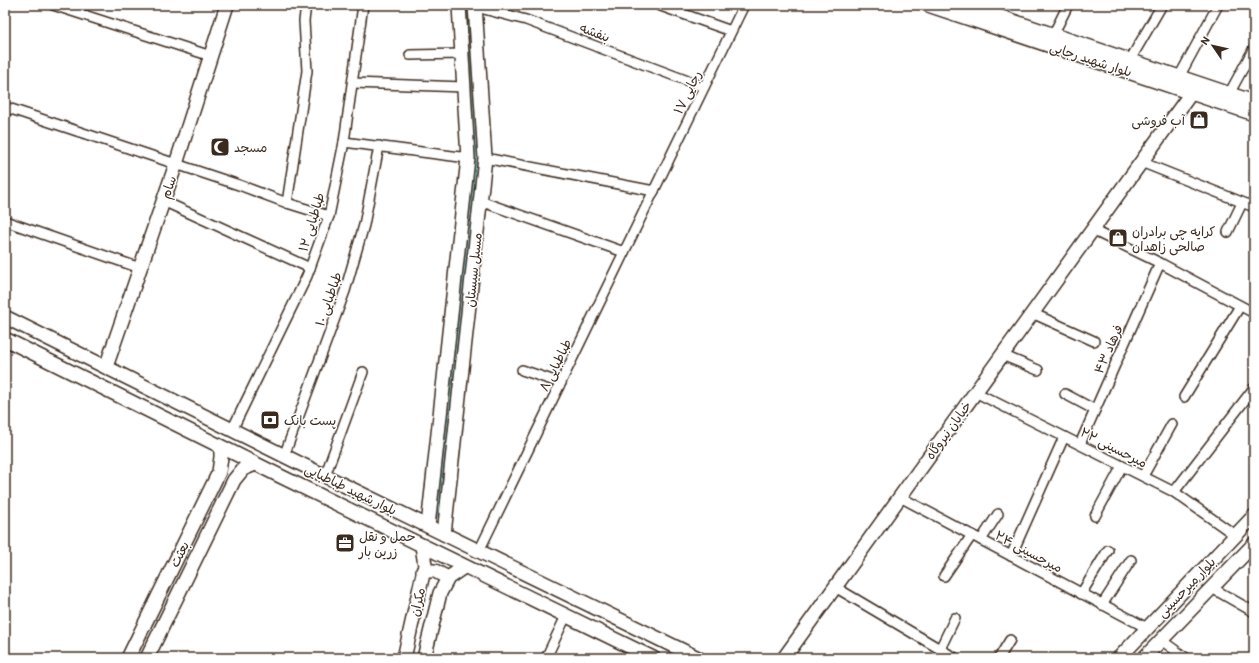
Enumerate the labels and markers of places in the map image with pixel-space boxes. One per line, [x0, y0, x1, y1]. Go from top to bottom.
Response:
shop icon: آب فروشی [1188, 109, 1210, 131]
place label: آب فروشی [1132, 113, 1186, 130]
mosque icon: مسجد [209, 136, 231, 158]
place label: مسجد [234, 140, 267, 156]
place label: کرایه چی برادران صالحی زاهدان [1132, 224, 1216, 256]
shop icon: کرایه چی برادران صالحی زاهدان [1107, 227, 1129, 249]
bank icon: پست بانک [259, 409, 281, 431]
place label: پست بانک [284, 413, 336, 429]
place label: حمل و نقل زرین بار [358, 529, 416, 560]
office icon: حمل و نقل زرین بار [334, 532, 356, 554]

